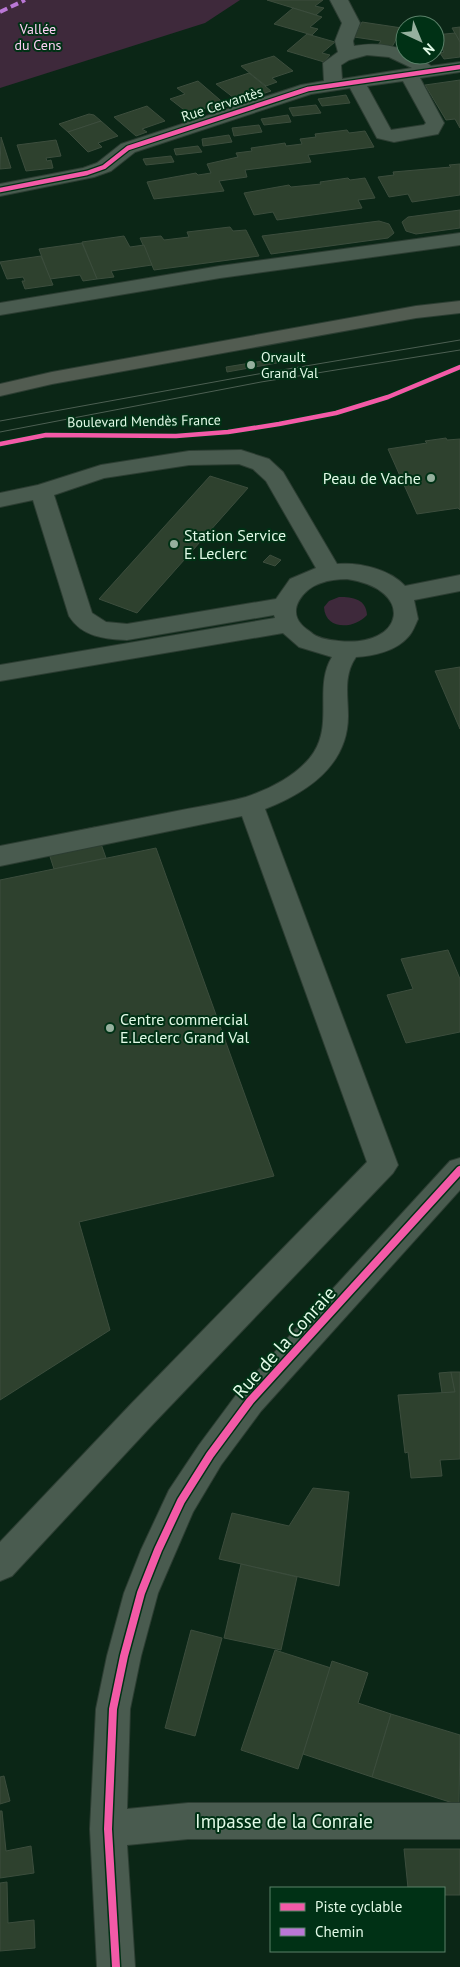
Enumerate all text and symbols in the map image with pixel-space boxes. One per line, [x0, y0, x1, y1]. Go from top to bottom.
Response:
north arrow [395, 15, 445, 65]
park label: Vallée du Cens [15, 20, 62, 54]
text: N [419, 40, 439, 59]
street label: Rue Cervantès [179, 82, 265, 126]
place label: Orvault Grand Val [261, 348, 318, 382]
marker: Orvault Grand Val [245, 359, 257, 371]
street label: Boulevard Mendès France [67, 411, 221, 431]
place label: Peau de Vache [323, 468, 421, 488]
marker: Peau de Vache [425, 472, 437, 484]
place label: Station Service E. Leclerc [184, 525, 286, 563]
marker: Station Service E. Leclerc [168, 538, 180, 550]
place label: Centre commercial E.Leclerc Grand Val [120, 1009, 249, 1047]
marker: Centre commercial E.Leclerc Grand Val [104, 1022, 116, 1034]
street label: Rue de la Conraie [227, 1281, 341, 1403]
street label: Impasse de la Conraie [195, 1809, 373, 1833]
legend [270, 1887, 445, 1952]
text: Piste cyclable [315, 1897, 402, 1916]
text: Chemin [315, 1922, 364, 1941]

